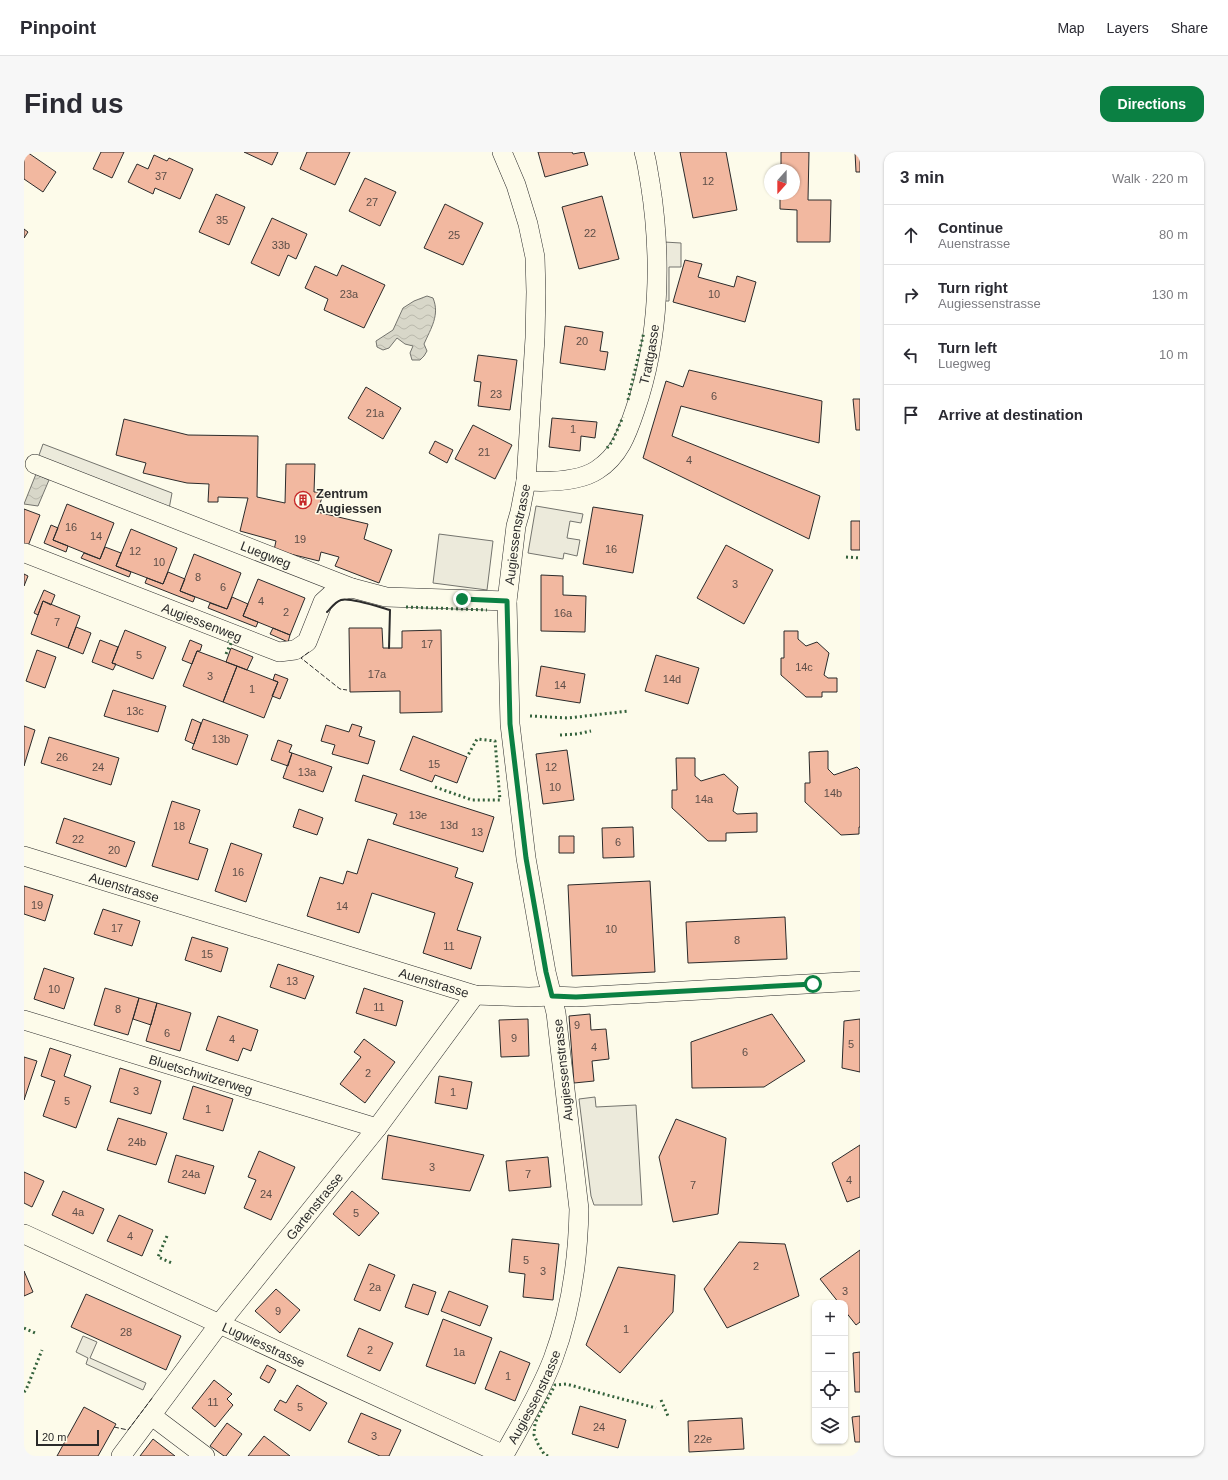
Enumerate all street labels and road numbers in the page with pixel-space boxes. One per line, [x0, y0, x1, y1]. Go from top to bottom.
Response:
street label: Trattgasse [636, 323, 662, 386]
street label: Augiessenstrasse [501, 482, 533, 586]
street label: Luegweg [239, 538, 293, 571]
street label: Augiessenweg [160, 600, 244, 644]
street label: Auenstrasse [88, 869, 161, 905]
street label: Auenstrasse [397, 965, 471, 1000]
street label: Augiessenstrasse [550, 1018, 576, 1122]
street label: Bluetschwitzerweg [147, 1051, 255, 1097]
street label: Gartenstrasse [283, 1169, 346, 1243]
street label: Lugwiesstrasse [220, 1319, 308, 1370]
street label: Augiessenstrasse [504, 1348, 563, 1446]

